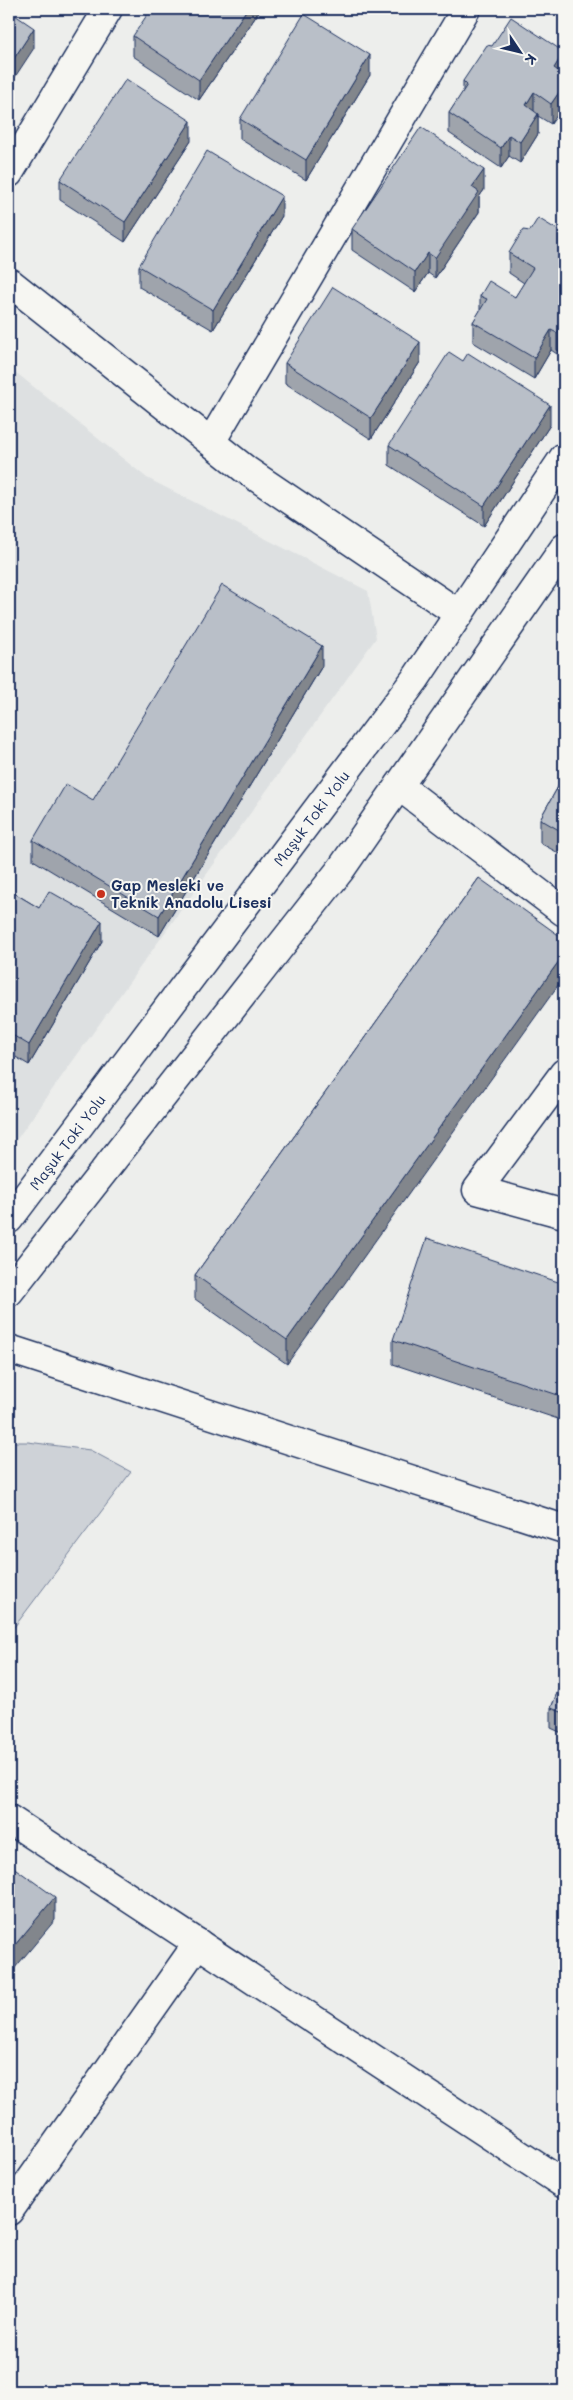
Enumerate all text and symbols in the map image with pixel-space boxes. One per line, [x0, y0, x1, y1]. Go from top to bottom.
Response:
north arrow [496, 28, 546, 78]
text: K [521, 51, 541, 69]
street label: Maşuk Toki Yolu [268, 766, 354, 870]
place label: Gap Mesleki ve Teknik Anadolu Lisesi [111, 875, 272, 912]
marker: Gap Mesleki ve Teknik Anadolu Lisesi [95, 888, 107, 900]
street label: Maşuk Toki Yolu [24, 1090, 110, 1194]

